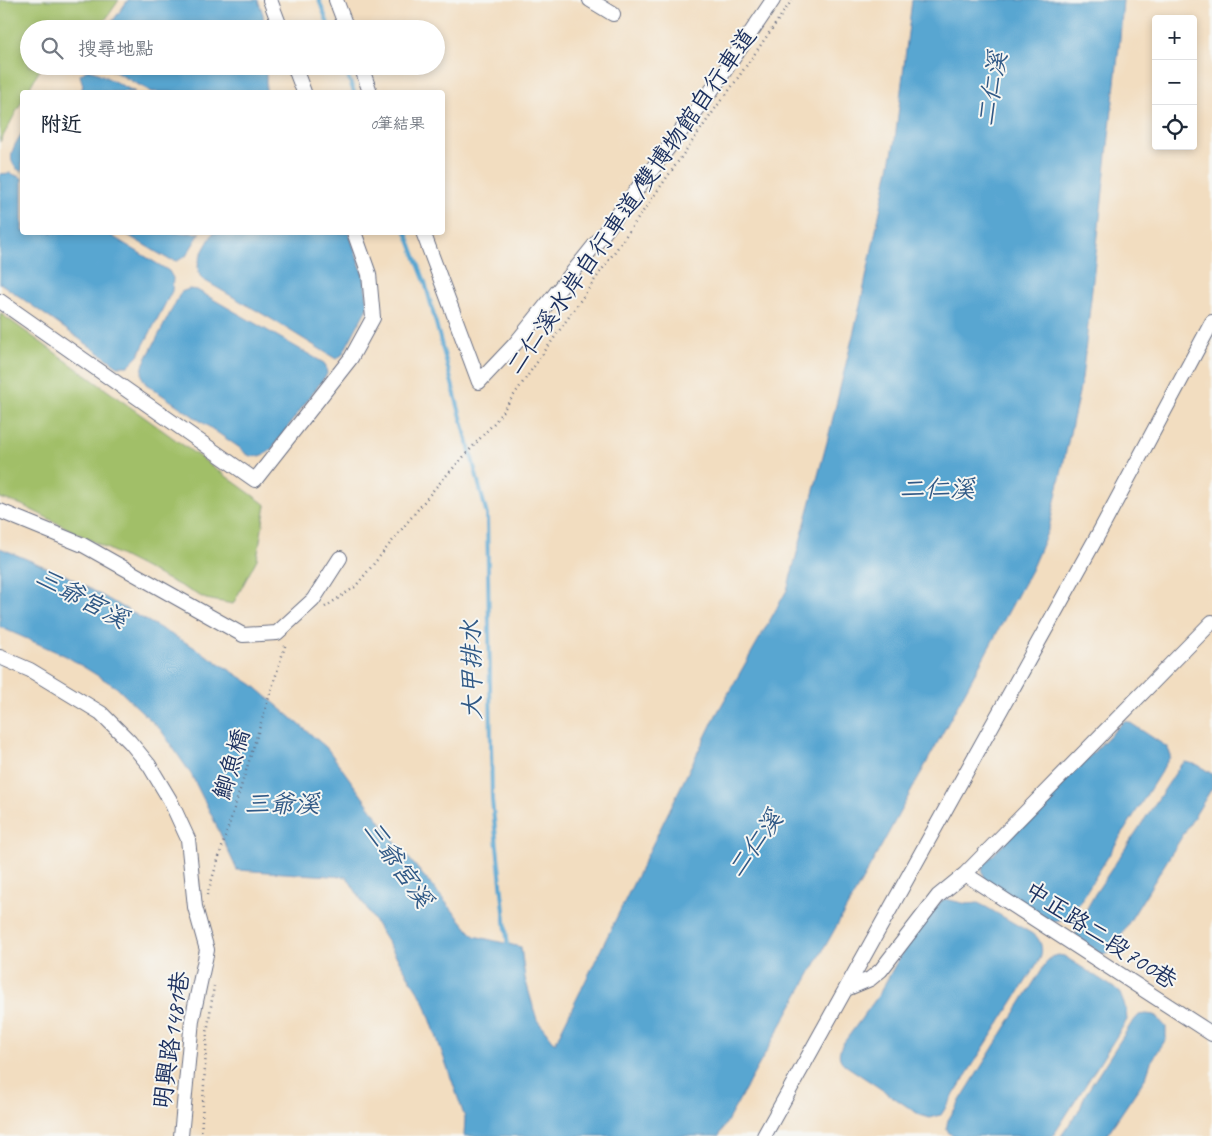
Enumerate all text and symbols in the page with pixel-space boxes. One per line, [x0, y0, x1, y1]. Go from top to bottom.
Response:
map controls [1152, 15, 1197, 150]
button: + [1152, 15, 1197, 60]
search box [20, 20, 445, 75]
street label: 二仁溪水岸自行車道/雙博物館自行車道 [499, 22, 763, 380]
icon: search [38, 34, 66, 62]
text: 搜尋地點 [78, 37, 154, 61]
water label: 二仁溪 [970, 47, 1015, 129]
button: − [1152, 60, 1197, 105]
button: locate [1152, 105, 1197, 150]
text: 附近 [40, 111, 82, 137]
text: 0筆結果 [370, 114, 425, 134]
water label: 二仁溪 [899, 473, 976, 505]
water label: 三爺宮溪 [30, 560, 135, 637]
water label: 大甲排水 [455, 619, 489, 720]
street label: 鯽魚橋 [206, 725, 256, 803]
water label: 三爺溪 [244, 788, 321, 820]
water label: 二仁溪 [720, 803, 791, 884]
water label: 三爺宮溪 [356, 814, 441, 916]
street label: 中正路二段700巷 [1019, 874, 1183, 996]
street label: 明興路1481巷 [146, 969, 196, 1111]

